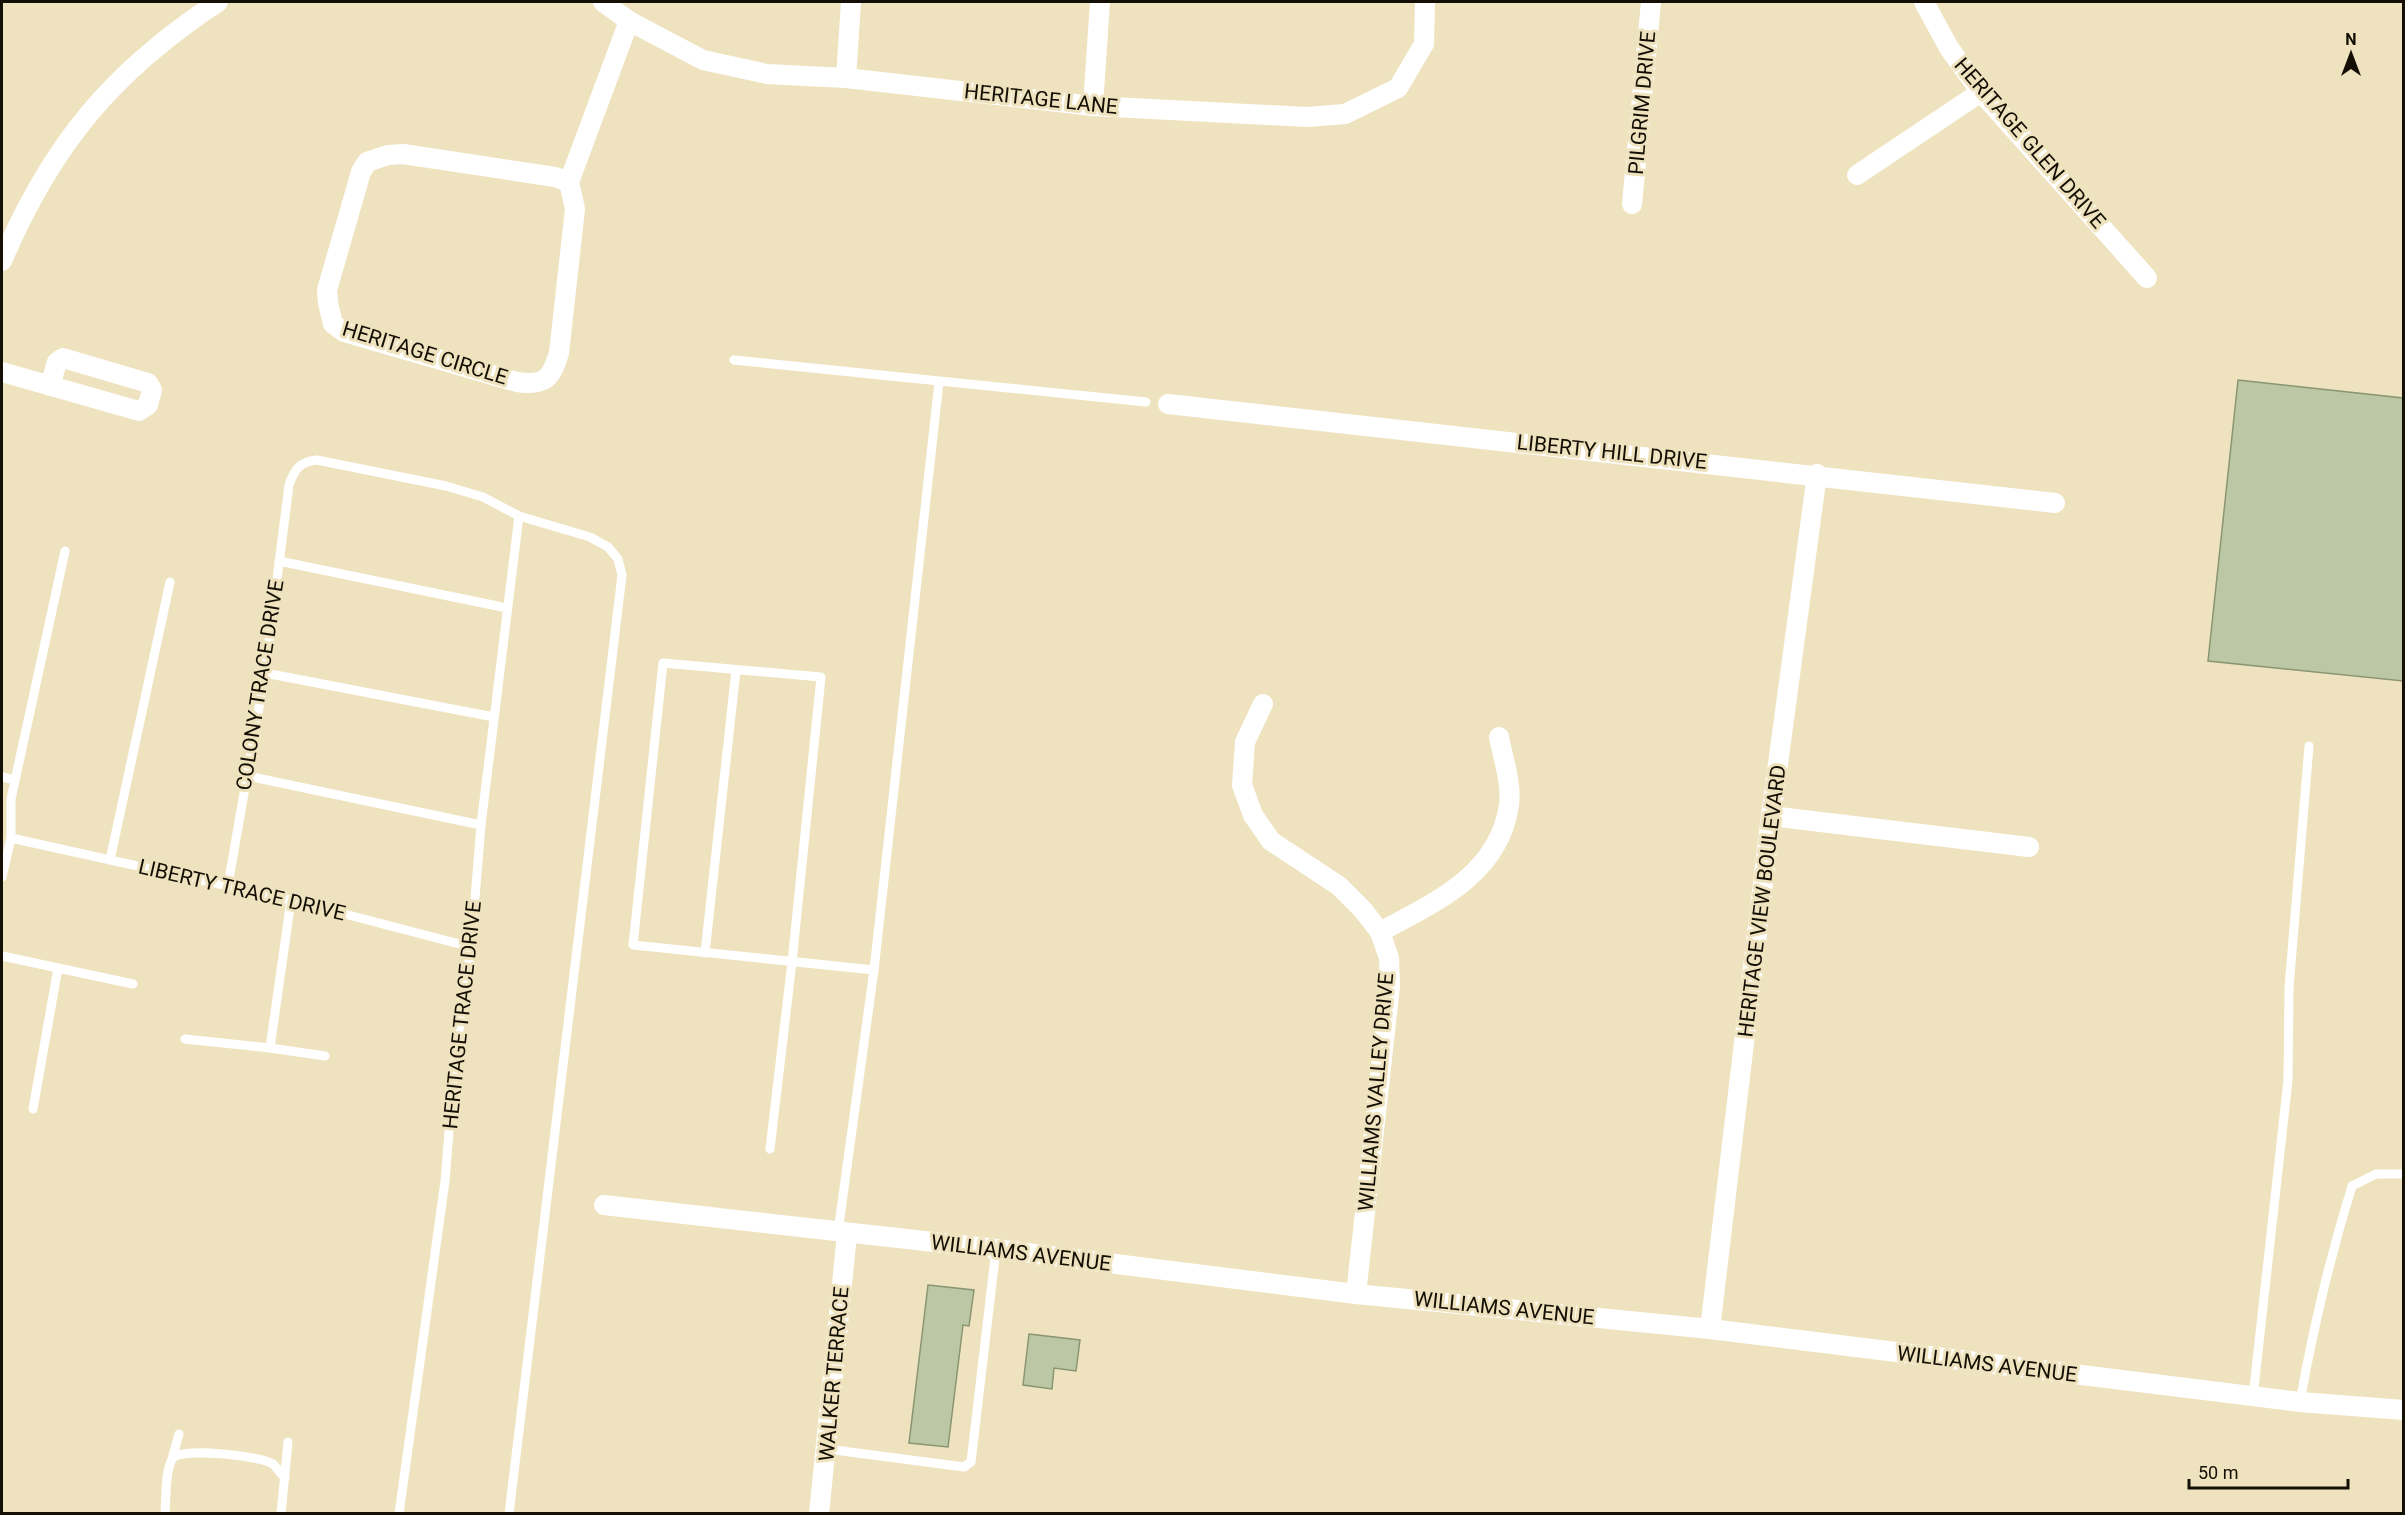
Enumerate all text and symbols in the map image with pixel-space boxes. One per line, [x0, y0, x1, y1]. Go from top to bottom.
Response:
north arrow [2321, 24, 2381, 84]
street label: PILGRIM DRIVE [1624, 30, 1660, 176]
text: N [2345, 30, 2357, 49]
street label: HERITAGE GLEN DRIVE [1950, 53, 2110, 233]
street label: HERITAGE LANE [963, 79, 1119, 119]
street label: HERITAGE CIRCLE [340, 316, 510, 390]
street label: LIBERTY HILL DRIVE [1516, 430, 1708, 474]
street label: COLONY TRACE DRIVE [231, 578, 289, 792]
street label: HERITAGE VIEW BOULEVARD [1733, 763, 1791, 1039]
street label: LIBERTY TRACE DRIVE [136, 854, 348, 926]
street label: HERITAGE TRACE DRIVE [438, 900, 486, 1130]
street label: WILLIAMS VALLEY DRIVE [1354, 972, 1398, 1212]
street label: WILLIAMS AVENUE [930, 1230, 1112, 1276]
street label: WALKER TERRACE [814, 1285, 854, 1463]
street label: WILLIAMS AVENUE [1413, 1287, 1595, 1329]
street label: WILLIAMS AVENUE [1896, 1341, 2078, 1387]
scale bar [2189, 1452, 2348, 1490]
text: 50 m [2198, 1462, 2238, 1483]

